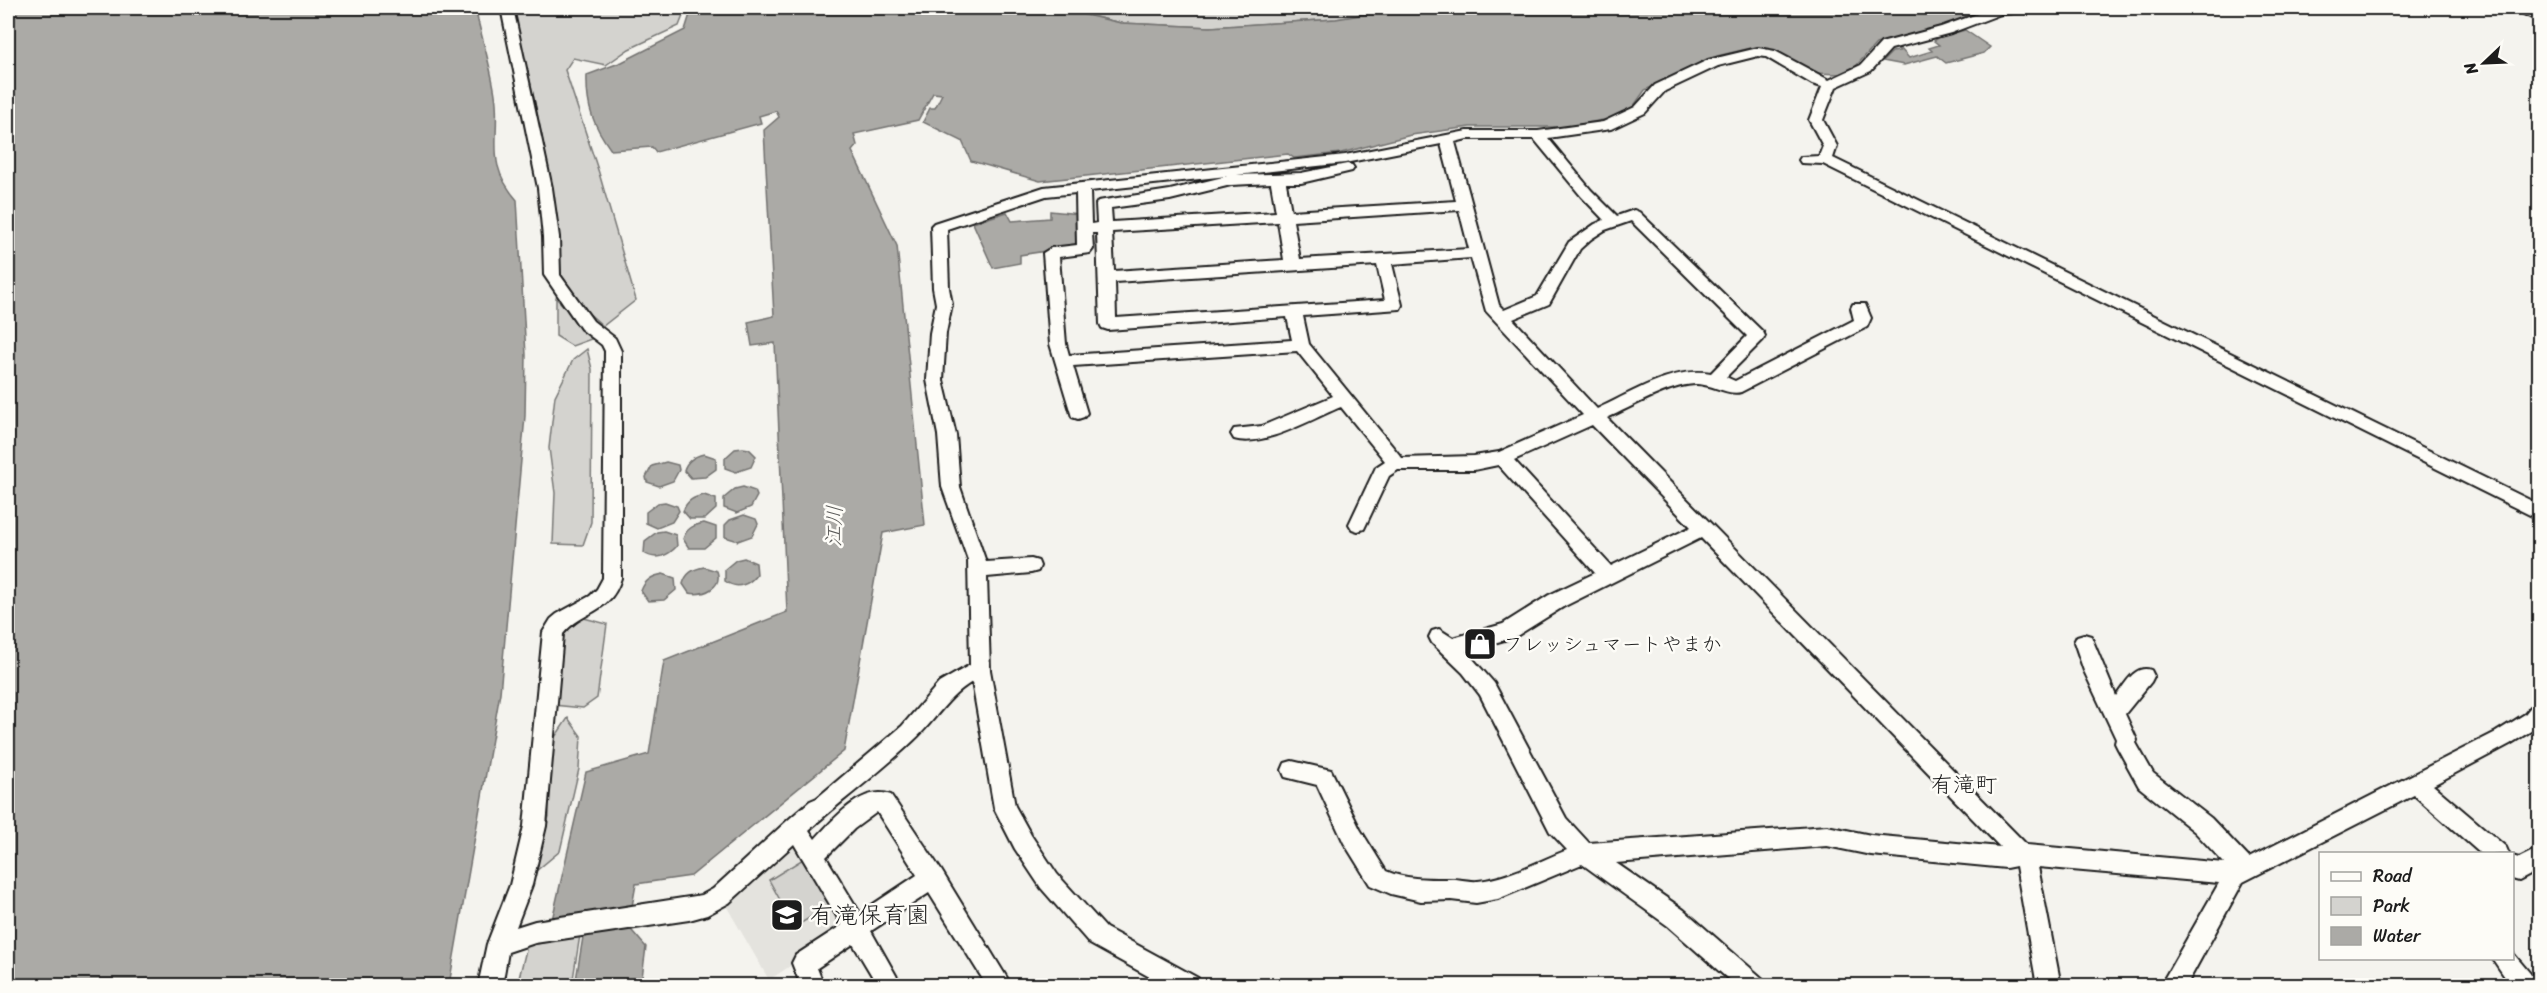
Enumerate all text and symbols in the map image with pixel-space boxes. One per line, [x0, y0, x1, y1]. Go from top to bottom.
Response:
north arrow [2454, 33, 2514, 93]
text: N [2455, 57, 2487, 80]
water label: 江川 [814, 504, 854, 548]
shop icon: フレッシュマートやまか [1462, 626, 1498, 662]
place label: フレッシュマートやまか [1503, 627, 1722, 662]
district label: 有滝町 [1931, 765, 1997, 804]
legend [2319, 852, 2514, 960]
text: Road [2373, 860, 2413, 892]
text: Park [2373, 890, 2410, 922]
place label: 有滝保育園 [810, 894, 930, 936]
school or university icon: 有滝保育園 [769, 897, 805, 933]
text: Water [2373, 920, 2422, 952]

